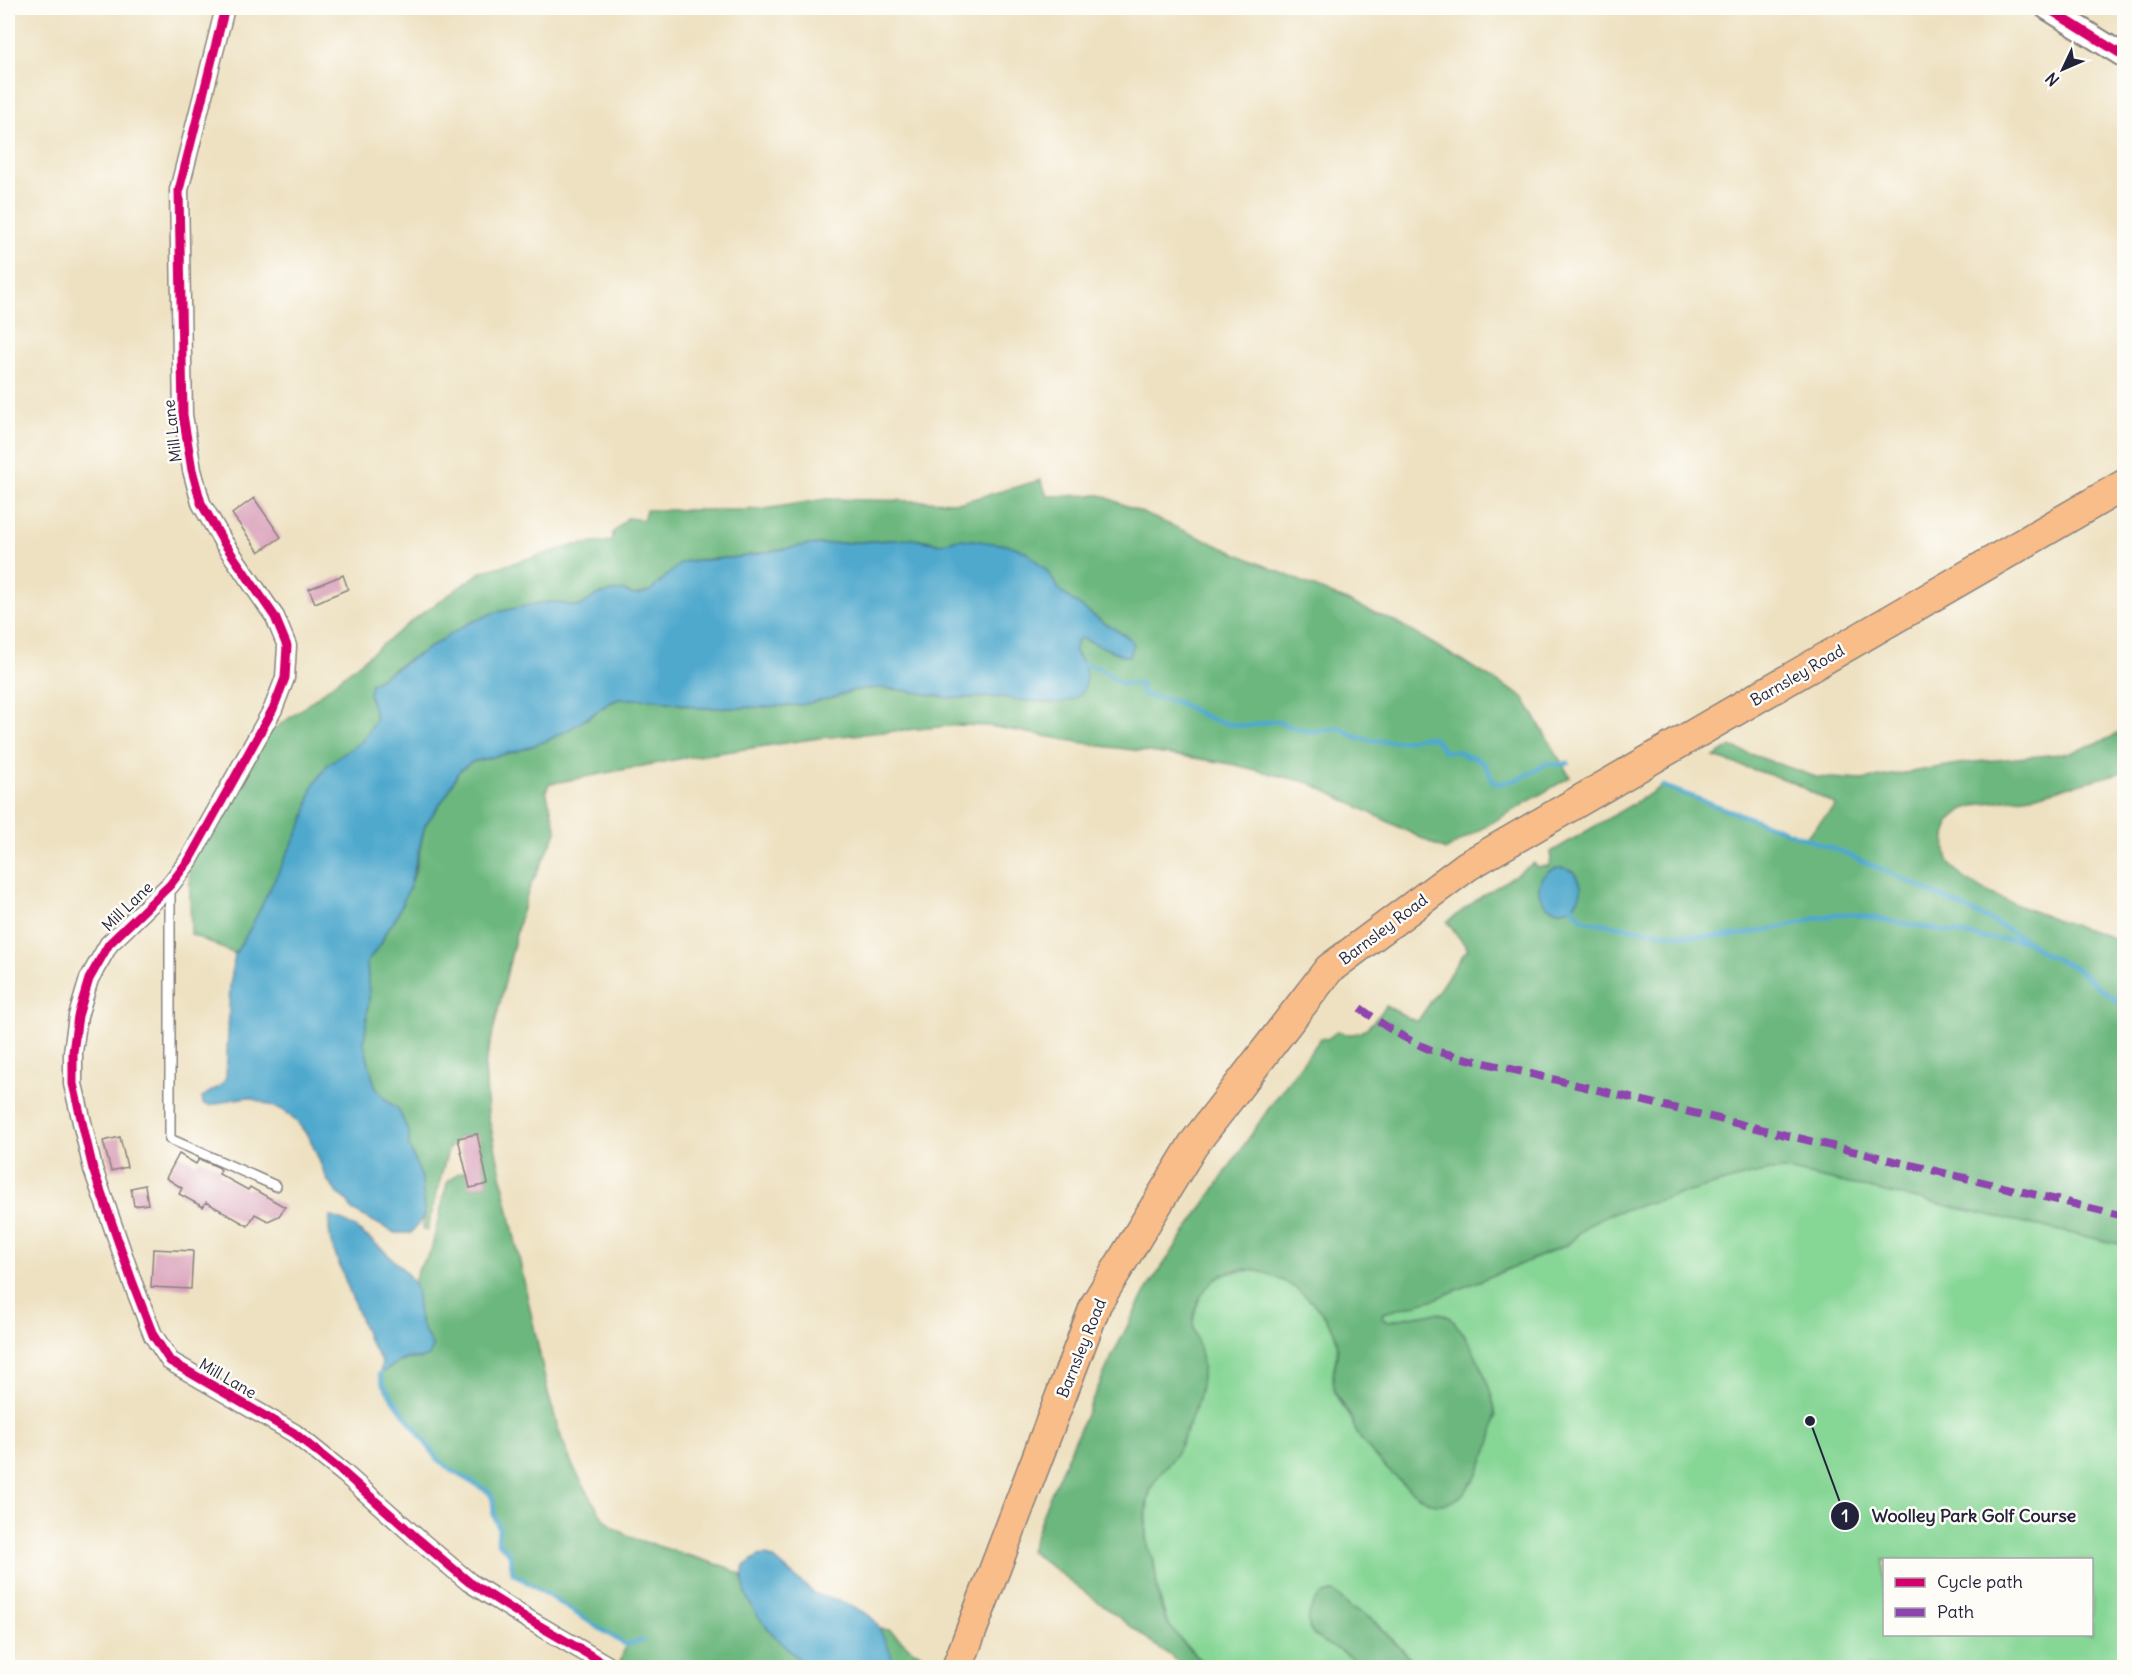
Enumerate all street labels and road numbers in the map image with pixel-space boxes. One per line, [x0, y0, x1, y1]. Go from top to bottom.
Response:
street label: Mill Lane [158, 398, 186, 464]
street label: Barnsley Road [1746, 640, 1848, 710]
street label: Mill Lane [97, 877, 157, 935]
street label: Barnsley Road [1335, 889, 1431, 969]
street label: Barnsley Road [1052, 1295, 1110, 1401]
street label: Mill Lane [196, 1354, 260, 1402]

